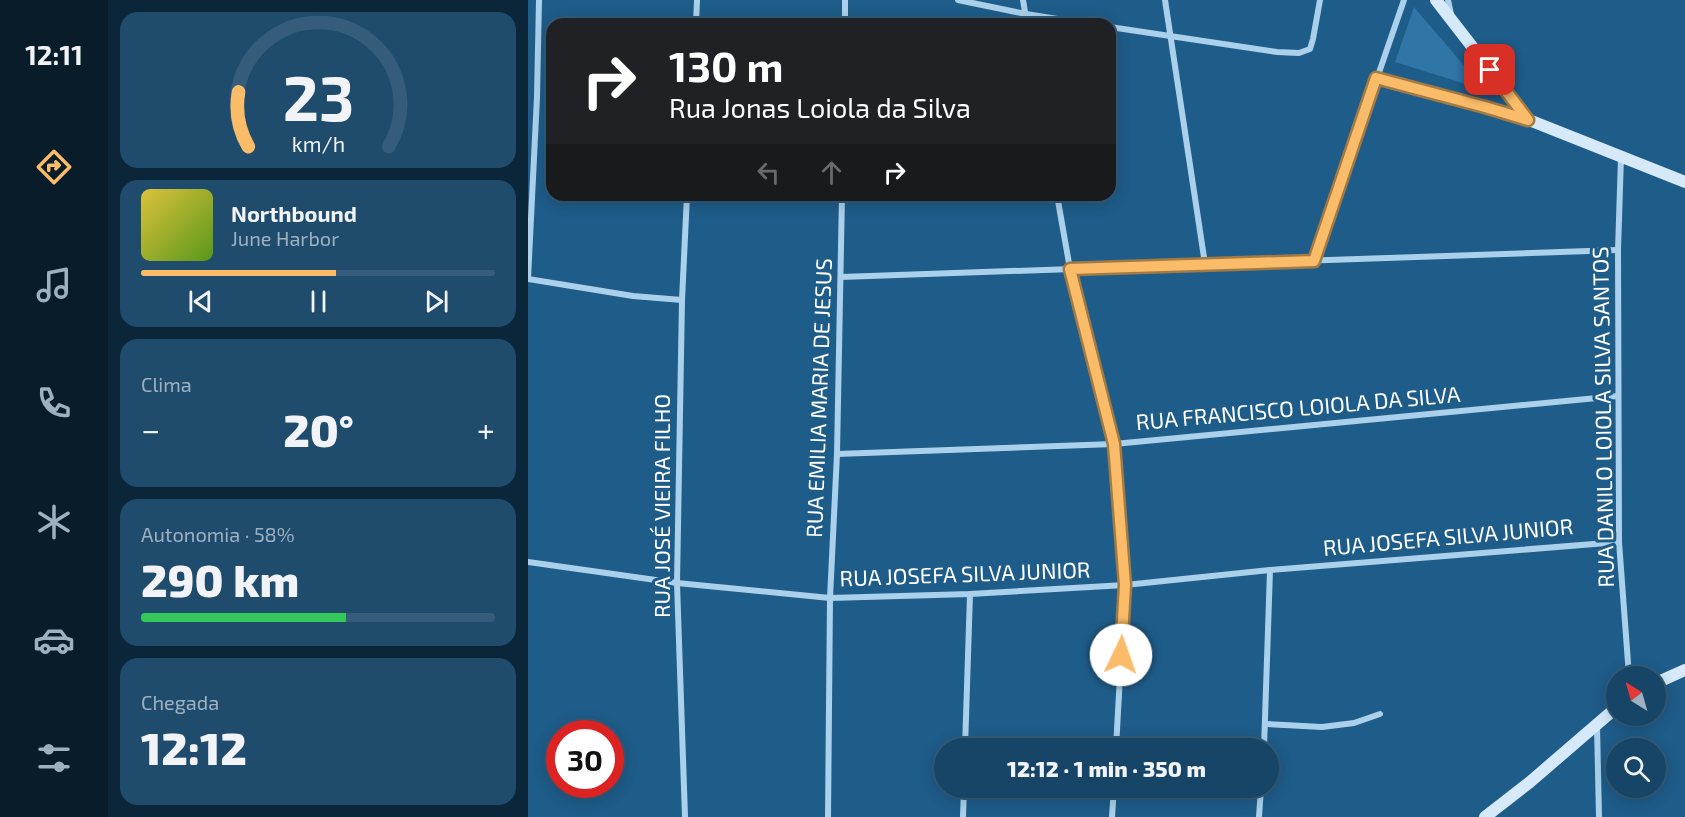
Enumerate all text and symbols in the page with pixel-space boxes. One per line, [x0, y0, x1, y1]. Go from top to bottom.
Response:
text: 12:11 [25, 38, 83, 70]
text: 130 m [669, 40, 784, 90]
icon: right [570, 42, 648, 120]
pin [1464, 44, 1515, 95]
icon: arrive [1473, 53, 1506, 86]
text: 23 [282, 59, 354, 134]
text: Rua Jonas Loiola da Silva [669, 91, 971, 123]
text: km/h [291, 131, 345, 156]
icon: directions [33, 146, 75, 188]
icon: left [752, 156, 785, 189]
icon: ahead [815, 156, 848, 189]
icon: right [878, 156, 911, 189]
text: Northbound [231, 200, 357, 226]
text: June Harbor [231, 226, 339, 250]
street label: RUA DANILO LOIOLA SILVA SANTOS [1586, 246, 1618, 588]
street label: RUA EMILIA MARIA DE JESUS [800, 258, 836, 538]
icon: music [33, 264, 75, 306]
icon: previous [184, 285, 217, 318]
icon: pause [302, 285, 335, 318]
icon: next [420, 285, 453, 318]
text: Clima [141, 372, 192, 396]
street label: RUA FRANCISCO LOIOLA DA SILVA [1135, 380, 1461, 434]
icon: phone [33, 382, 75, 424]
street label: RUA JOSÉ VIEIRA FILHO [648, 394, 674, 618]
text: 20° [283, 402, 354, 456]
text: − [141, 409, 160, 449]
text: + [477, 409, 495, 449]
icon: climate [33, 501, 75, 543]
street label: RUA JOSEFA SILVA JUNIOR [1322, 512, 1574, 560]
text: Autonomia · 58% [141, 522, 295, 546]
text: 290 km [141, 552, 299, 606]
street label: RUA JOSEFA SILVA JUNIOR [839, 556, 1091, 590]
icon: car [33, 619, 75, 661]
position arrow [1089, 623, 1153, 687]
north arrow [1606, 666, 1666, 726]
map controls [1606, 666, 1666, 798]
text: Chegada [141, 690, 219, 714]
text: 12:12 [141, 720, 247, 774]
speed limit sign: 30 [546, 720, 624, 798]
icon: filters [33, 737, 75, 779]
button: search [1606, 738, 1666, 798]
text: 12:12 · 1 min · 350 m [1007, 755, 1206, 781]

